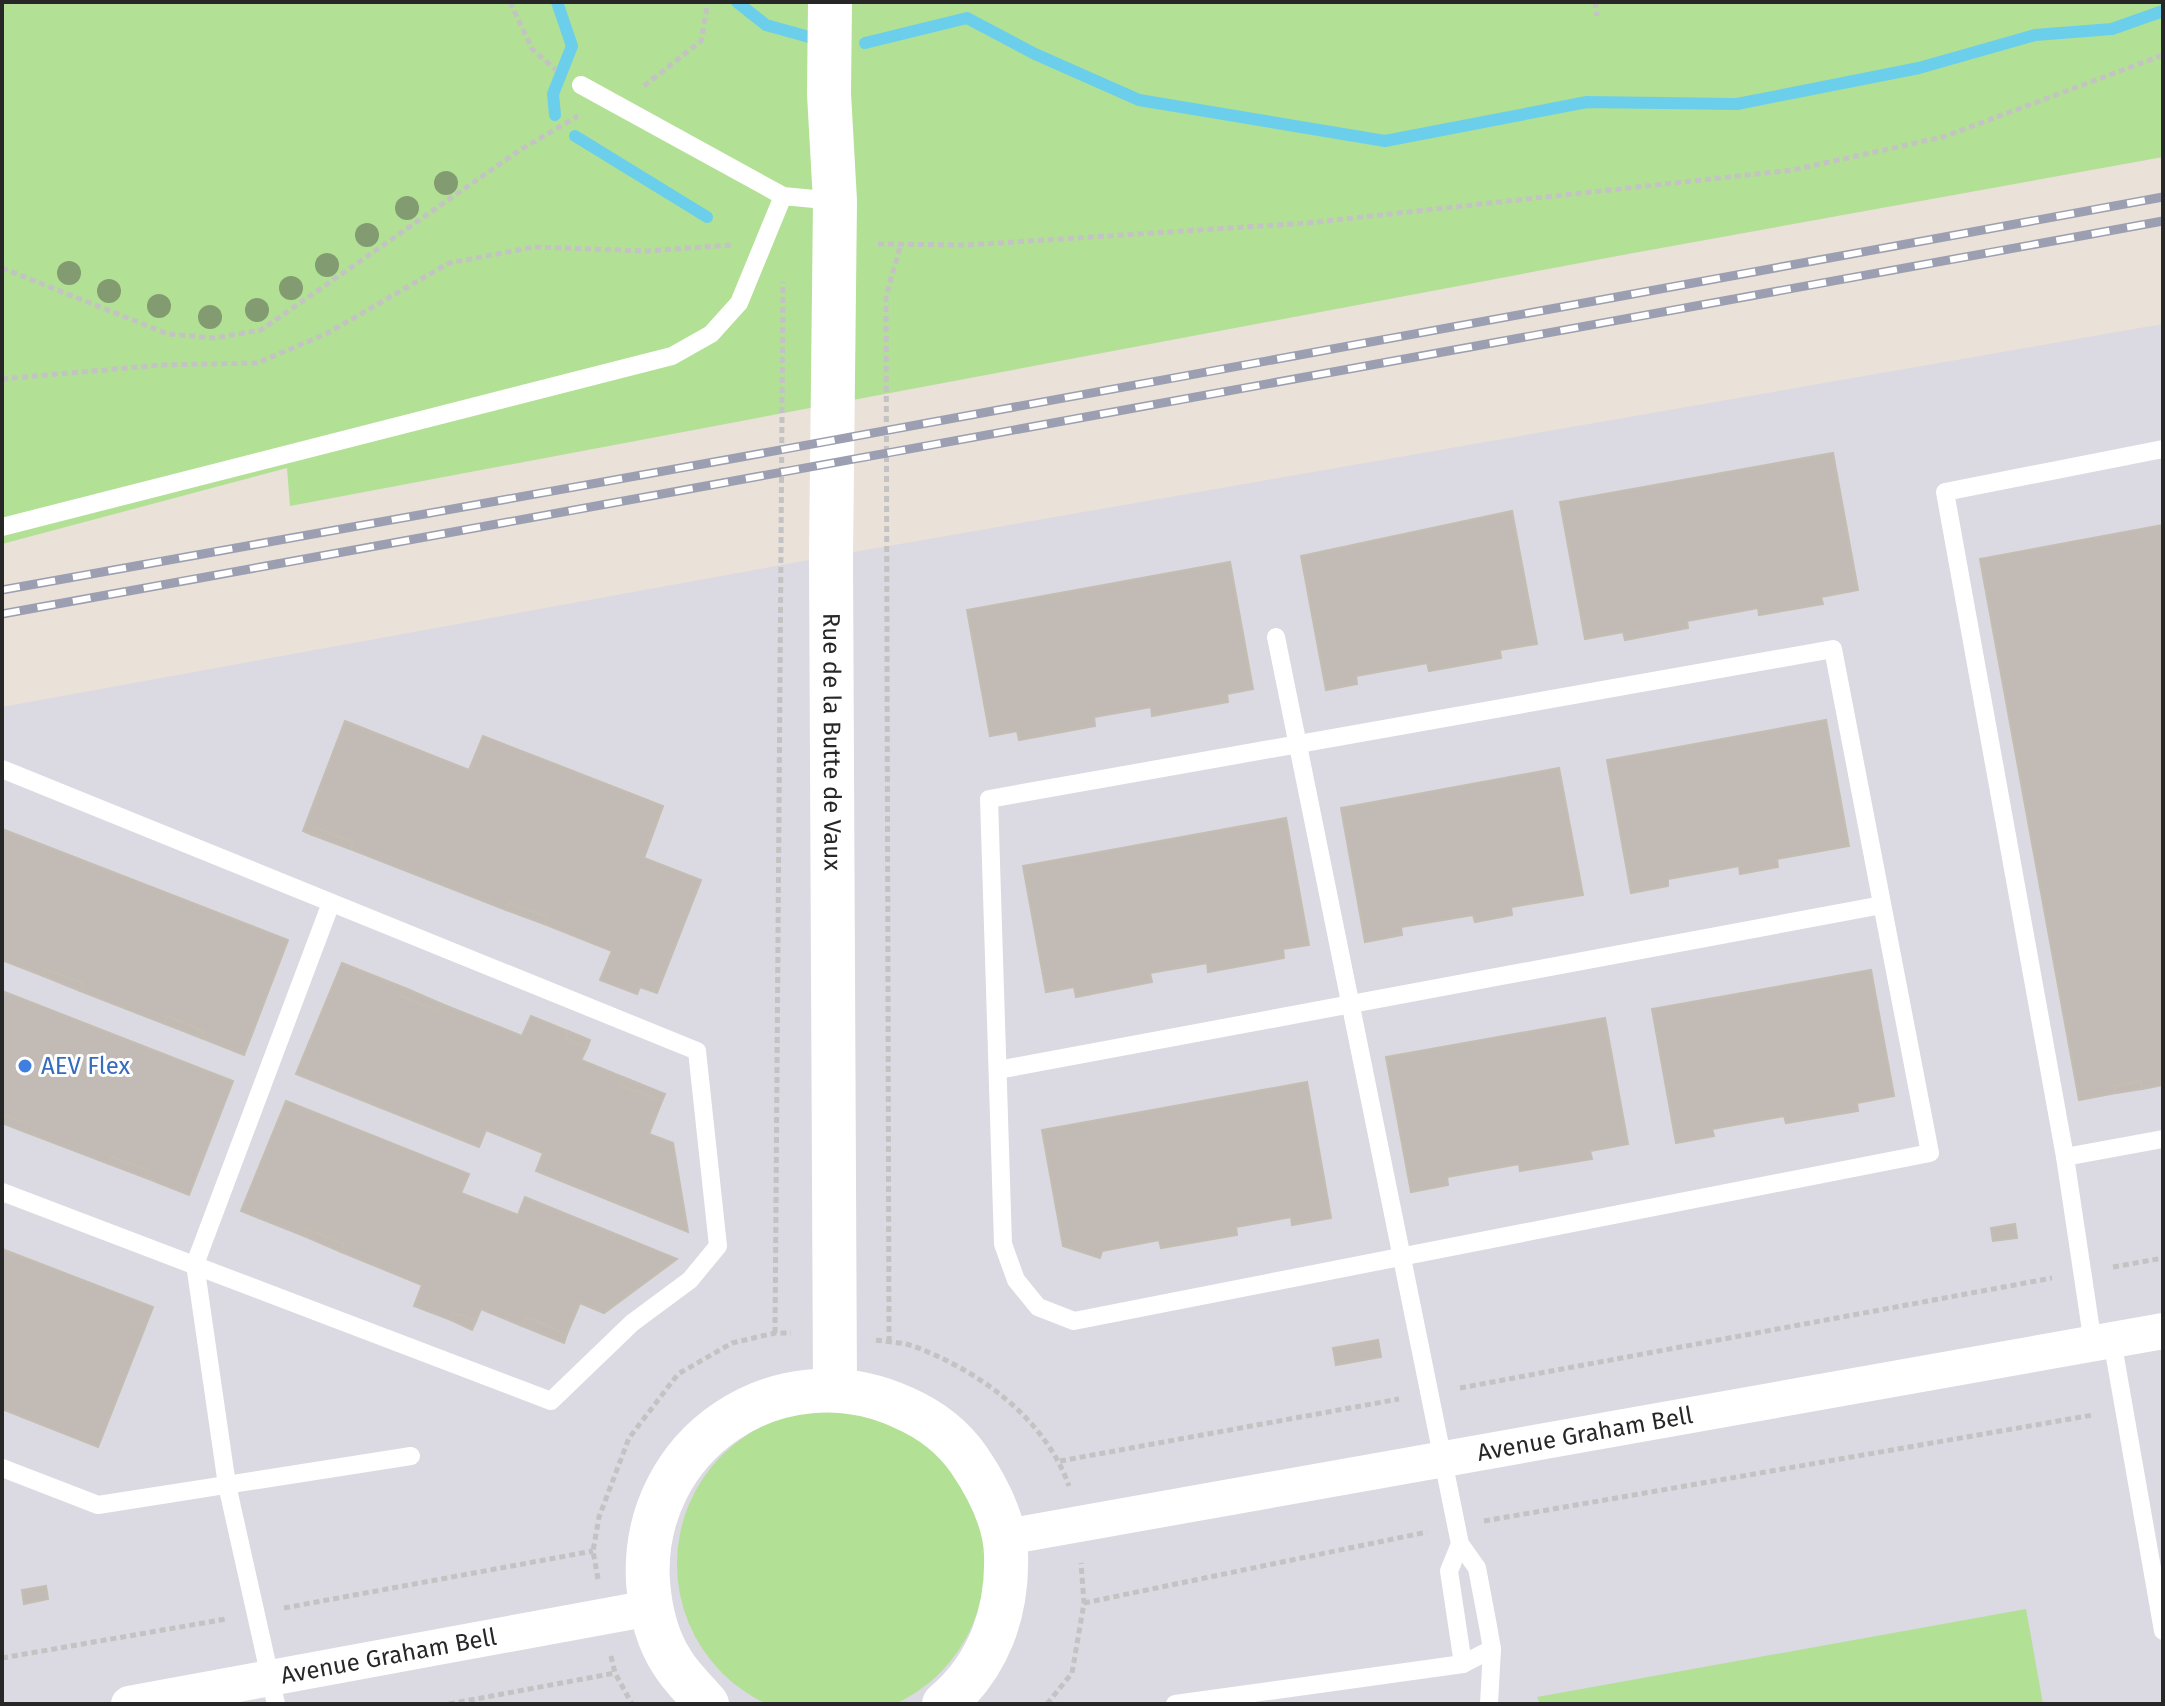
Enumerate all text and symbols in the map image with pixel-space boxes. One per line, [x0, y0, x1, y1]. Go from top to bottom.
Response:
street label: Rue de la Butte de Vaux [817, 613, 847, 871]
place label: AEV Flex [41, 1052, 131, 1080]
marker: AEV Flex [16, 1057, 34, 1075]
street label: Avenue Graham Bell [1475, 1401, 1695, 1467]
street label: Avenue Graham Bell [279, 1623, 499, 1690]

